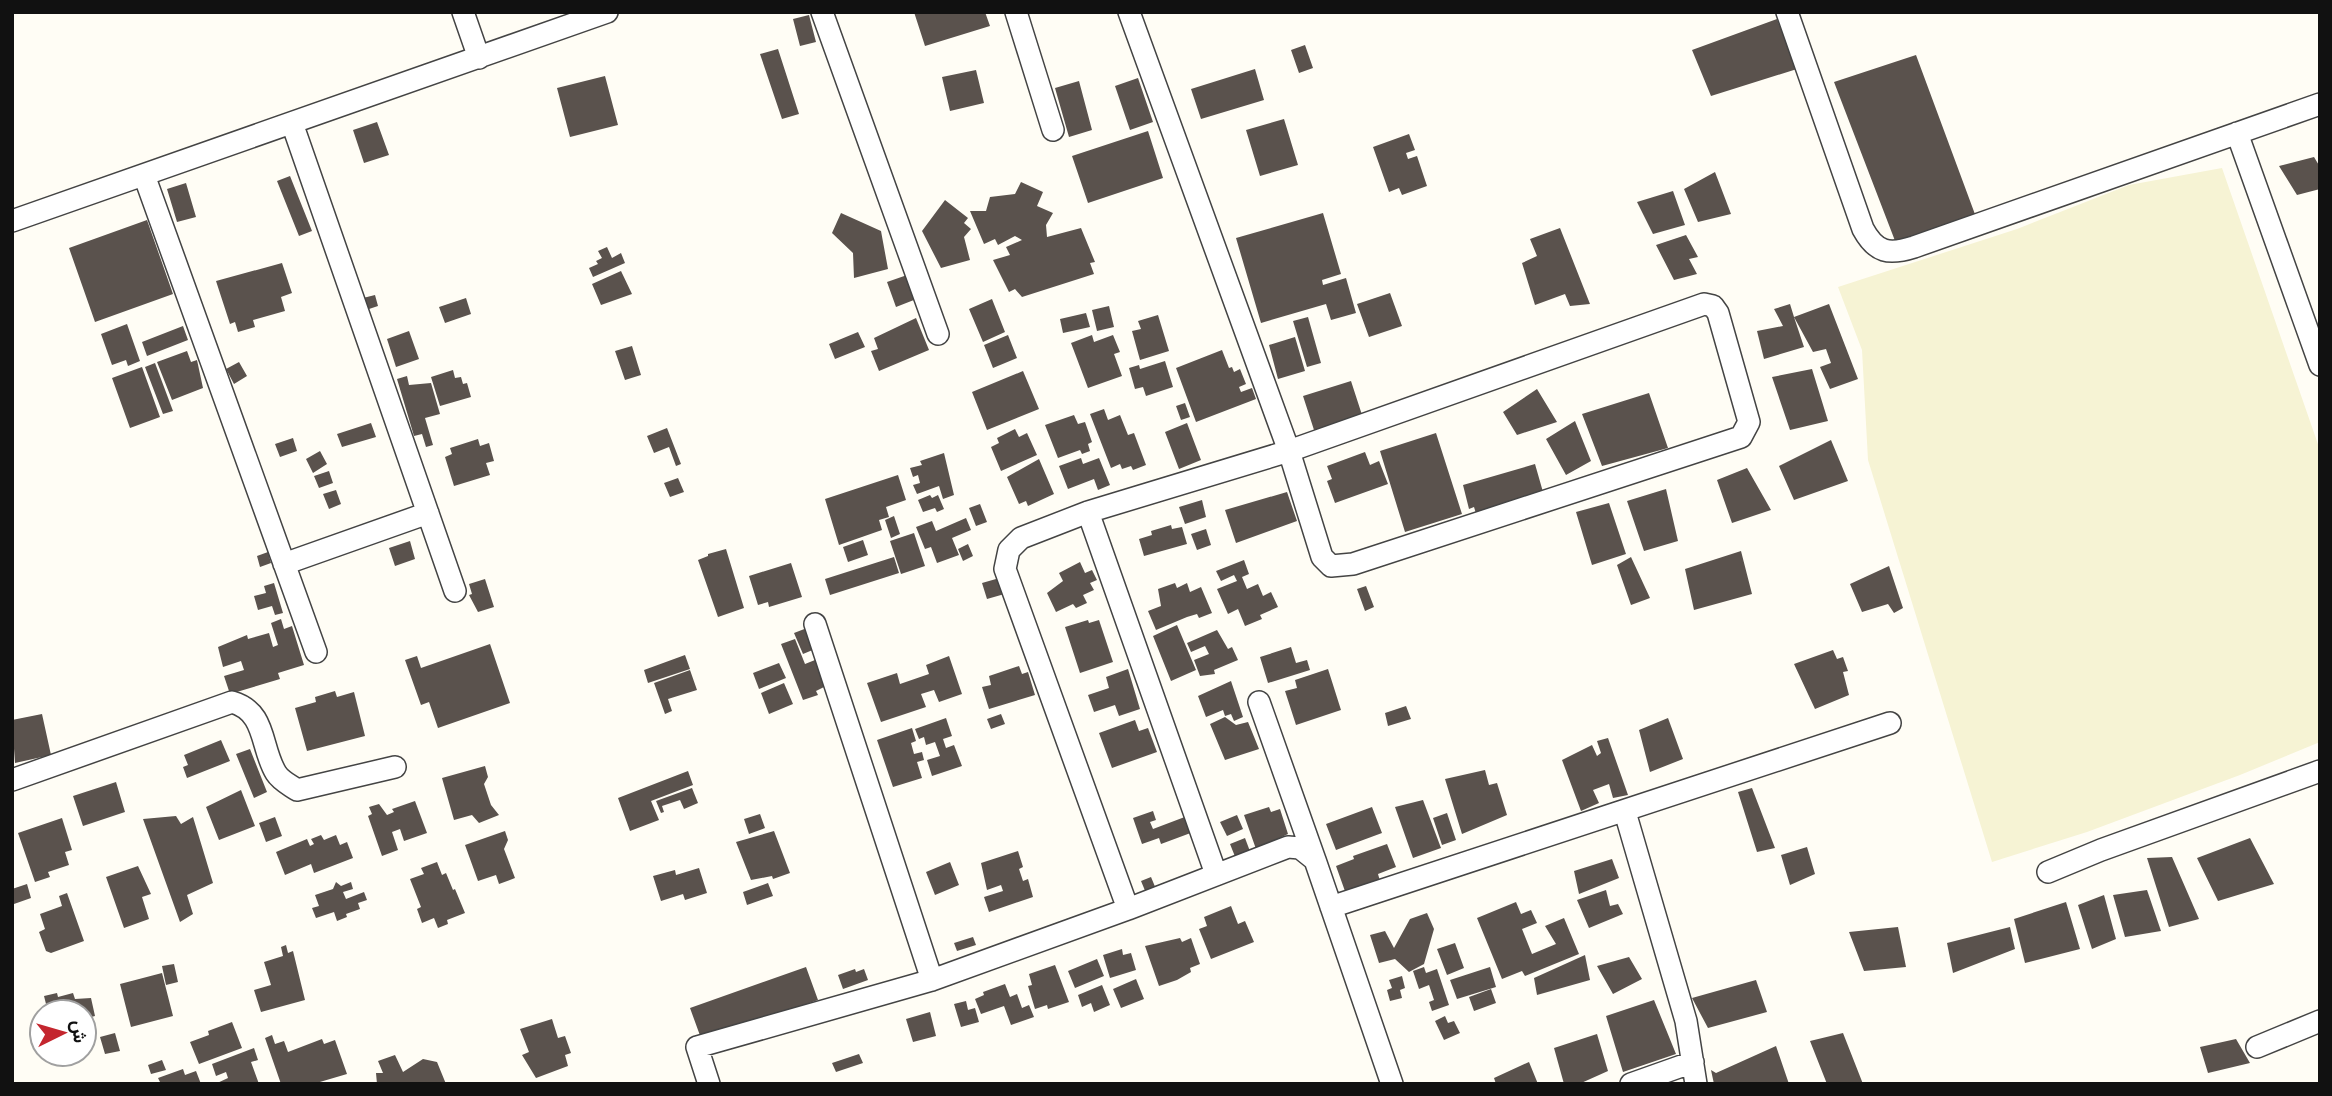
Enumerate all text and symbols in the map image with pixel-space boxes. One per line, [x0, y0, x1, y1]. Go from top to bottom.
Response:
north arrow [28, 998, 98, 1068]
text: ش [67, 1019, 91, 1044]

